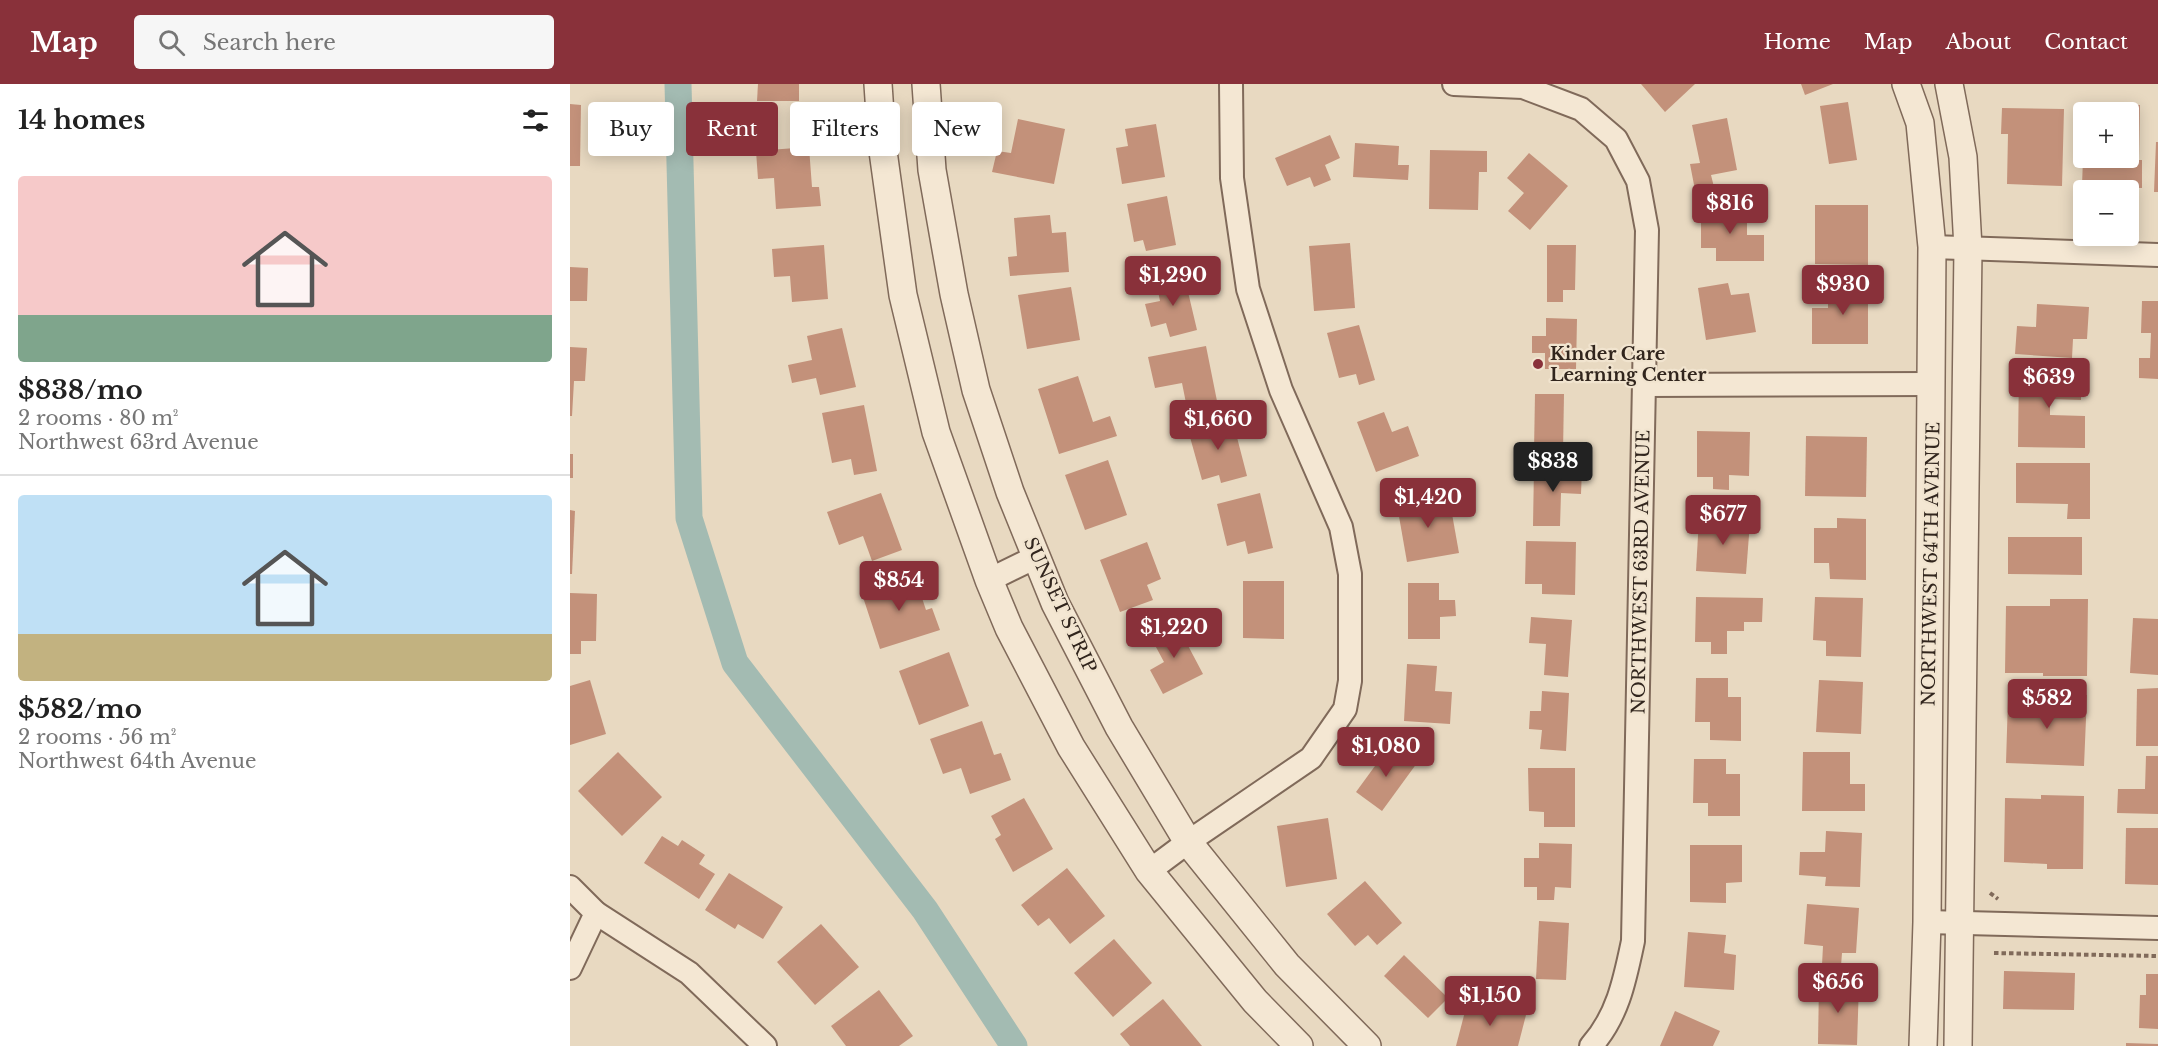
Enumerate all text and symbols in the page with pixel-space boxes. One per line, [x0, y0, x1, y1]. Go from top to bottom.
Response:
search box [134, 15, 554, 69]
text: Map [30, 25, 98, 60]
icon: search [155, 26, 188, 59]
text: Search here [203, 29, 336, 56]
text: Home [1764, 29, 1831, 55]
text: Map [1864, 29, 1912, 55]
text: About [1945, 29, 2011, 55]
text: Contact [2044, 29, 2128, 55]
chip: Buy [588, 102, 674, 156]
chip: Rent [686, 102, 778, 156]
chip: Filters [790, 102, 900, 156]
chip: New [912, 102, 1002, 156]
map controls [2073, 102, 2139, 246]
button: + [2073, 102, 2139, 168]
text: 14 homes [18, 104, 145, 136]
icon: filters [519, 104, 552, 137]
button: − [2073, 180, 2139, 246]
pin: $816 [1694, 184, 1766, 235]
text: $816 [1706, 191, 1754, 215]
icon: home [231, 215, 339, 323]
pin: $1,290 [1124, 256, 1222, 307]
text: $1,290 [1139, 263, 1207, 287]
pin: $930 [1807, 265, 1879, 316]
text: $930 [1816, 272, 1870, 296]
place label: Kinder Care Learning Center [1550, 343, 1706, 386]
marker: Kinder Care Learning Center [1531, 357, 1545, 371]
pin: $639 [2013, 358, 2085, 409]
text: $639 [2023, 365, 2075, 389]
text: $838/mo [18, 374, 143, 406]
pin: $1,660 [1169, 400, 1267, 451]
text: 2 rooms · 80 m² [18, 406, 179, 430]
text: $1,660 [1184, 407, 1252, 431]
street label: NORTHWEST 64TH AVENUE [1918, 422, 1944, 706]
text: Northwest 63rd Avenue [18, 430, 259, 454]
street label: NORTHWEST 63RD AVENUE [1628, 430, 1654, 714]
pin: $838 [1517, 442, 1589, 493]
text: $838 [1527, 449, 1579, 473]
pin: $1,420 [1379, 478, 1477, 529]
text: $1,420 [1394, 485, 1462, 509]
pin: $677 [1687, 495, 1759, 546]
text: $677 [1700, 502, 1747, 526]
icon: home [231, 534, 339, 642]
street label: SUNSET STRIP [1019, 534, 1101, 676]
pin: $854 [863, 561, 935, 612]
text: $854 [874, 568, 924, 592]
pin: $1,220 [1125, 608, 1223, 659]
text: $1,220 [1140, 615, 1208, 639]
pin: $582 [2011, 679, 2083, 730]
text: $582 [2022, 686, 2072, 710]
text: $582/mo [18, 693, 142, 725]
text: 2 rooms · 56 m² [18, 725, 176, 749]
pin: $1,080 [1337, 727, 1435, 778]
text: $1,080 [1351, 734, 1421, 758]
text: Northwest 64th Avenue [18, 749, 256, 773]
pin: $656 [1802, 963, 1874, 1014]
text: $656 [1812, 970, 1864, 994]
pin: $1,150 [1441, 976, 1539, 1027]
text: $1,150 [1459, 983, 1521, 1007]

